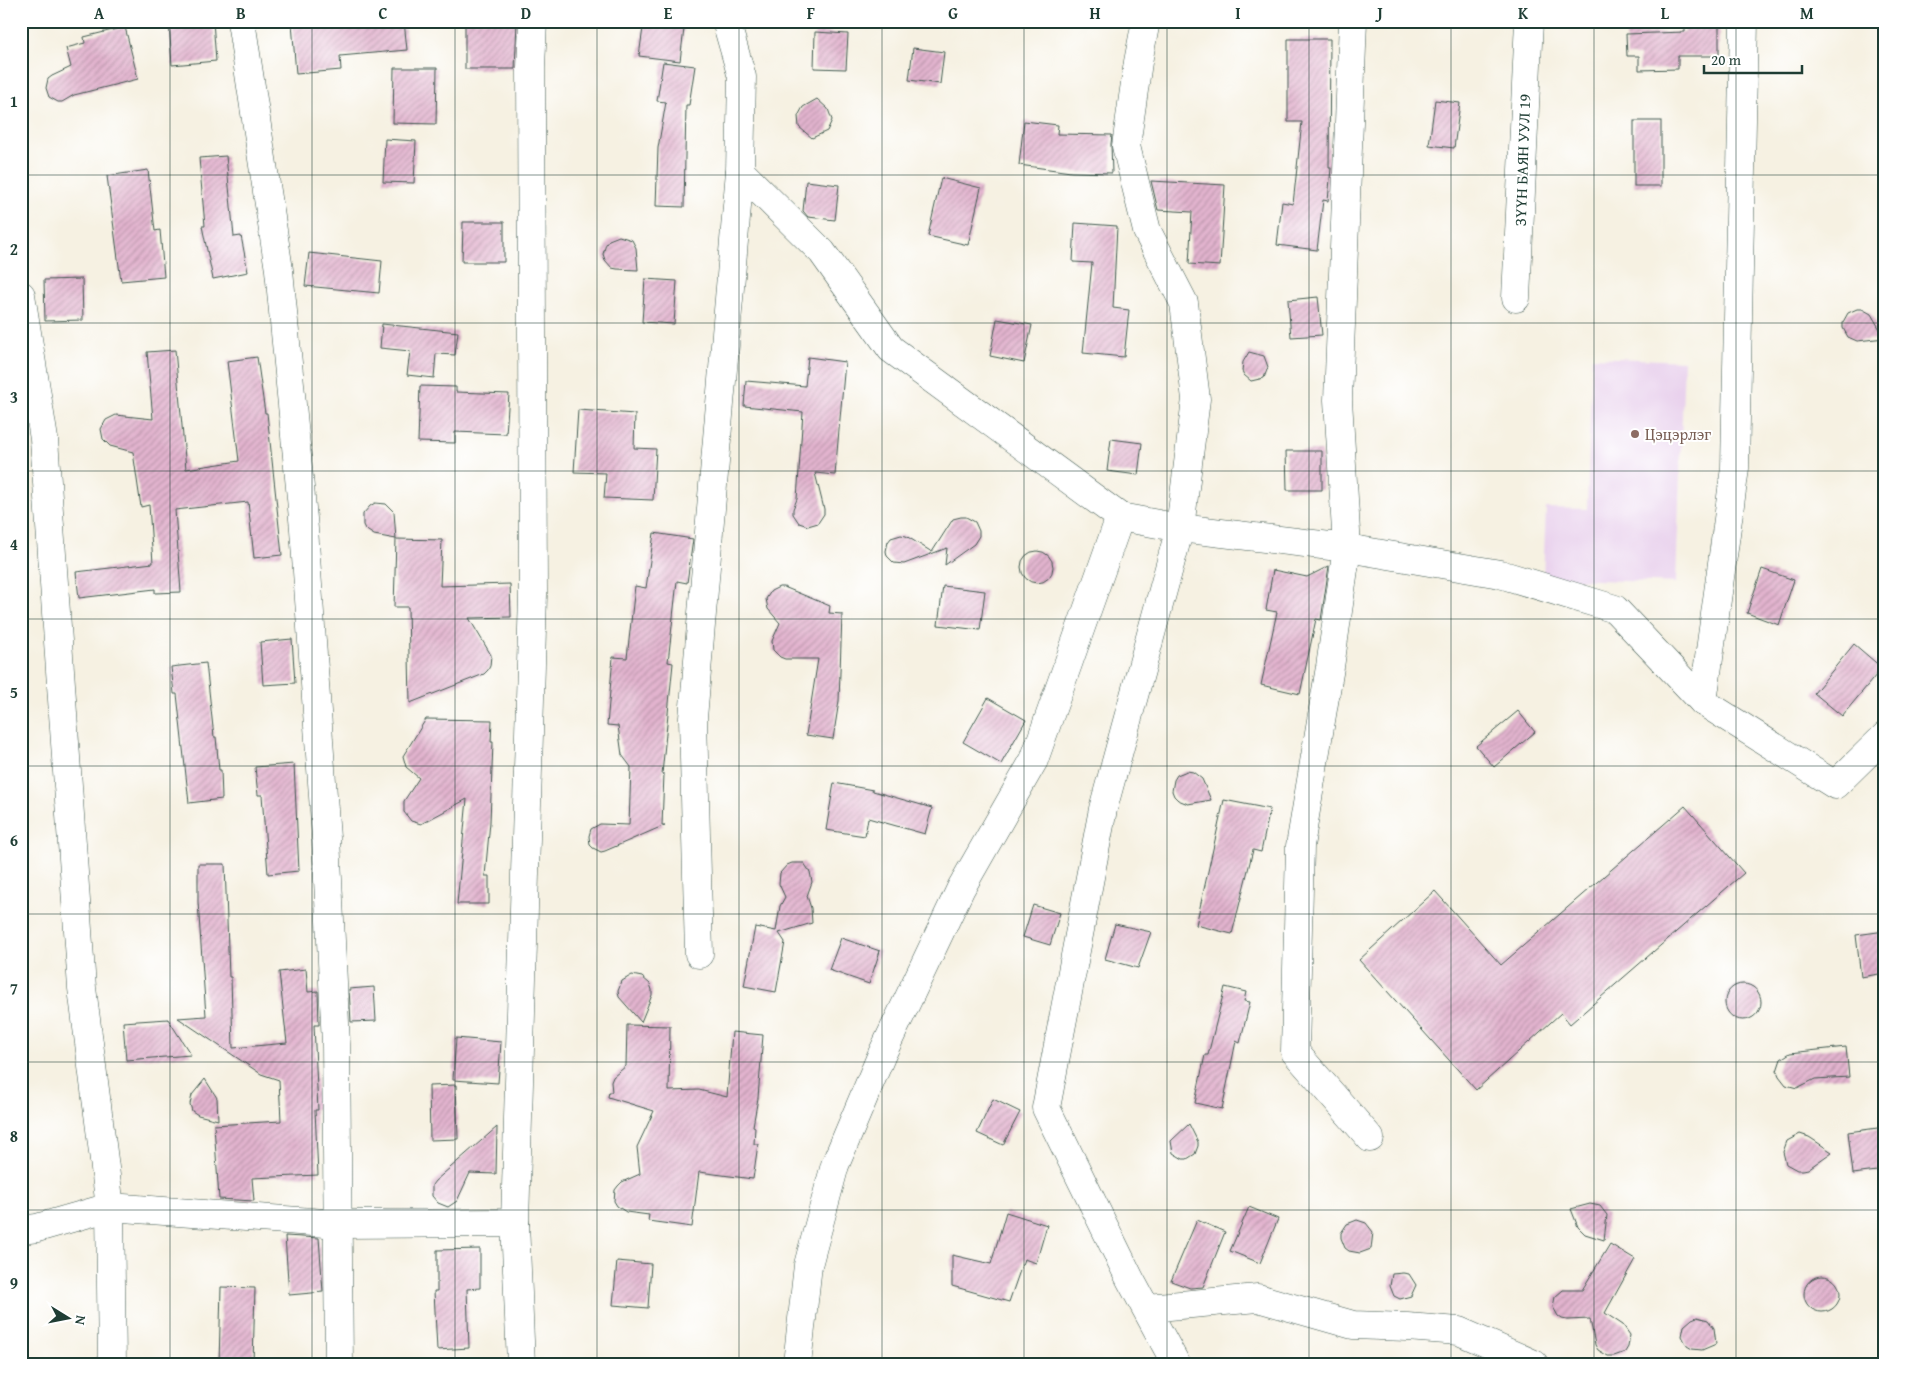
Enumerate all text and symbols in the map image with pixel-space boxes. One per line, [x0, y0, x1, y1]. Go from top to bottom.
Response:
text: A [94, 1, 105, 25]
text: B [236, 1, 246, 25]
text: C [378, 1, 388, 25]
text: D [521, 1, 531, 25]
text: E [664, 1, 673, 25]
text: F [807, 1, 815, 25]
text: G [948, 1, 958, 25]
text: H [1089, 1, 1101, 25]
text: I [1235, 1, 1241, 25]
text: J [1374, 1, 1383, 25]
text: K [1518, 1, 1529, 25]
text: L [1661, 1, 1670, 25]
text: M [1800, 1, 1814, 25]
scale bar [1704, 42, 1801, 74]
text: 20 m [1711, 49, 1742, 70]
text: 1 [10, 89, 18, 113]
street label: ЗҮҮН БАЯН УУЛ 19 [1508, 93, 1536, 227]
text: 2 [10, 237, 18, 261]
text: 3 [10, 385, 18, 409]
place label: Цэцэрлэг [1645, 422, 1711, 446]
marker: Цэцэрлэг [1629, 428, 1641, 440]
text: 4 [10, 532, 18, 556]
text: 5 [10, 680, 18, 704]
text: 6 [10, 828, 18, 852]
text: 7 [10, 976, 18, 1000]
text: 8 [10, 1124, 18, 1148]
text: 9 [10, 1271, 18, 1295]
north arrow [42, 1292, 92, 1342]
text: N [70, 1314, 91, 1327]

